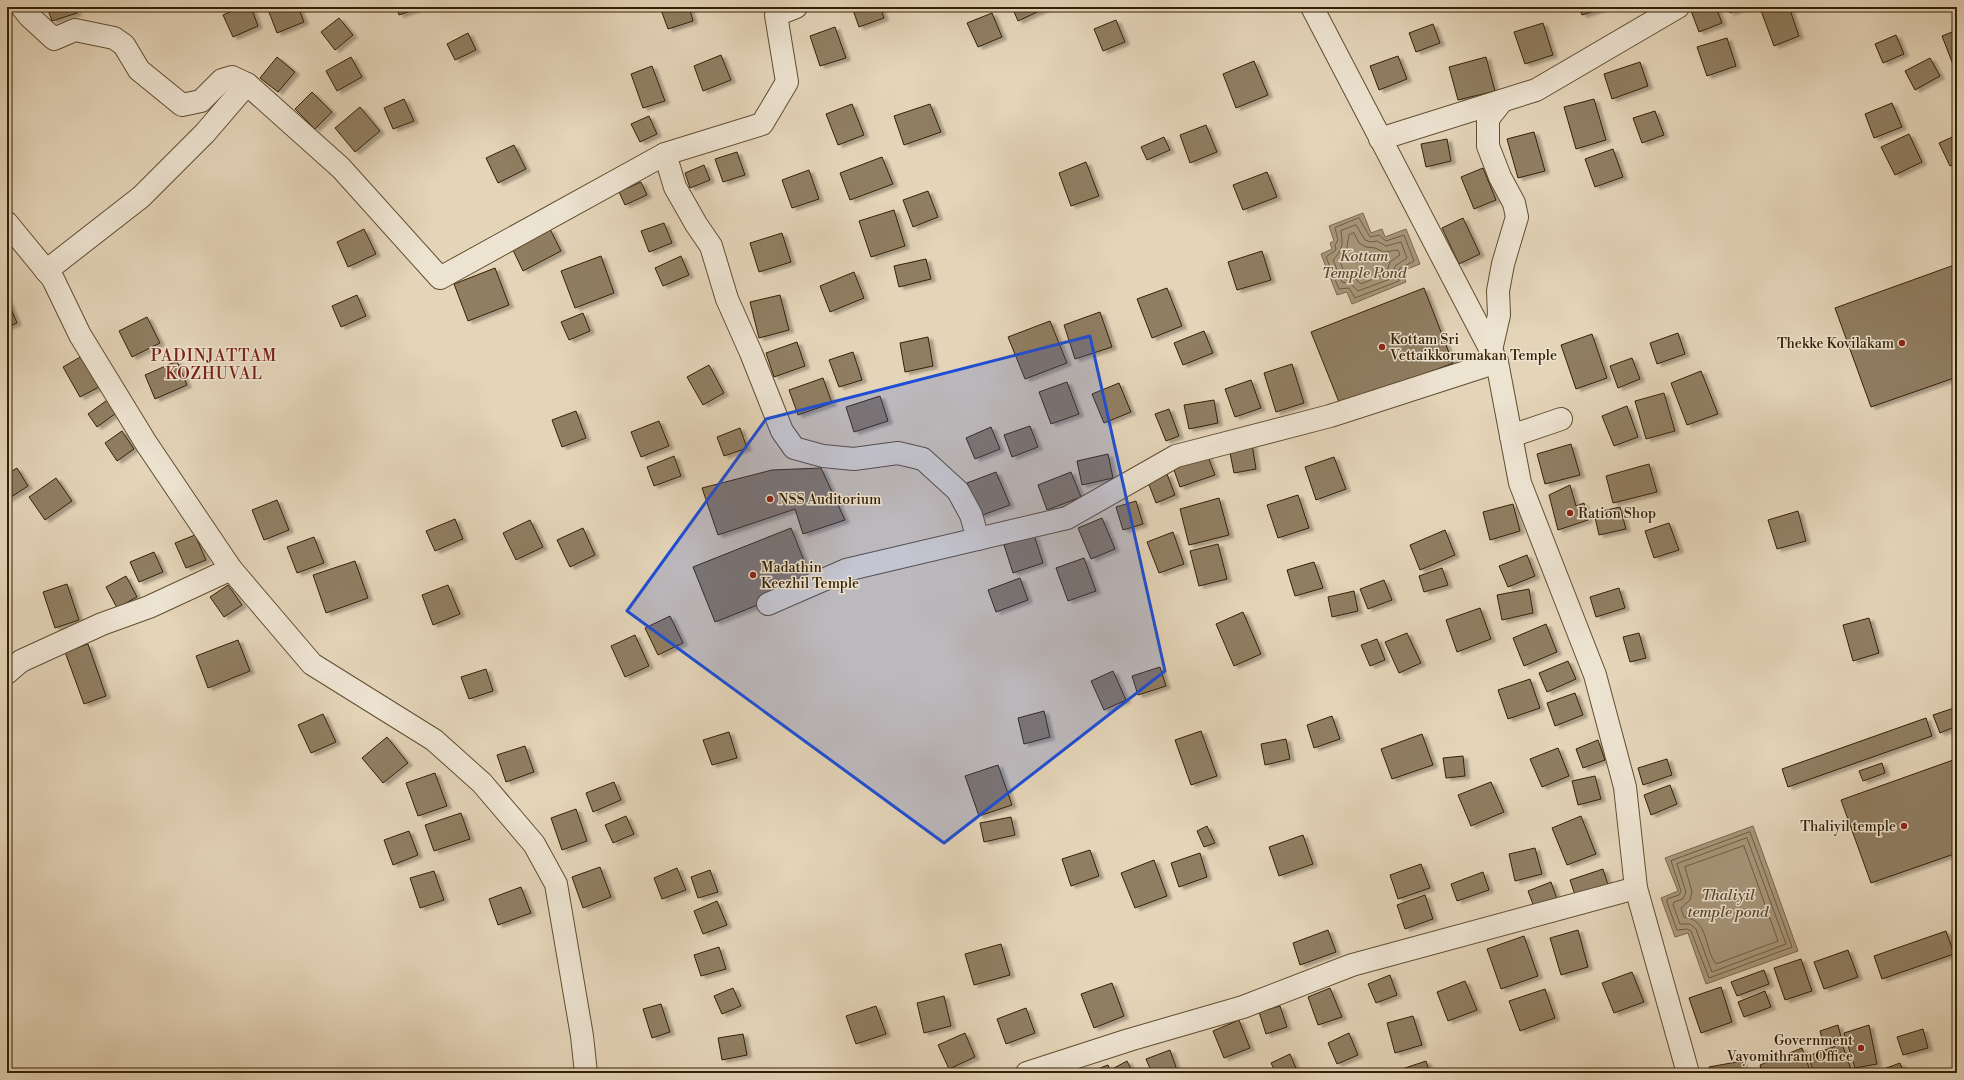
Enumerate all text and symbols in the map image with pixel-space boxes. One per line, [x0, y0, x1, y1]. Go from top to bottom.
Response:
water label: Kottam Temple Pond [1322, 247, 1407, 283]
place label: Kottam Sri Vettaikkorumakan Temple [1389, 331, 1557, 365]
place label: Thekke Kovilakam [1777, 335, 1894, 353]
marker: Thekke Kovilakam [1897, 338, 1907, 348]
marker: Kottam Sri Vettaikkorumakan Temple [1377, 342, 1387, 352]
district label: PADINJATTAM KOZHUVAL [151, 346, 277, 384]
place label: NSS Auditorium [778, 491, 881, 509]
marker: NSS Auditorium [765, 494, 775, 504]
place label: Ration Shop [1578, 505, 1656, 523]
marker: Ration Shop [1565, 508, 1575, 518]
place label: Madathin Keezhil Temple [761, 559, 859, 593]
marker: Madathin Keezhil Temple [748, 570, 758, 580]
place label: Thaliyil temple [1800, 818, 1896, 836]
marker: Thaliyil temple [1899, 821, 1909, 831]
water label: Thaliyil temple pond [1688, 886, 1769, 922]
place label: Government Vayomithram Office [1726, 1032, 1853, 1066]
marker: Government Vayomithram Office [1856, 1043, 1866, 1053]

